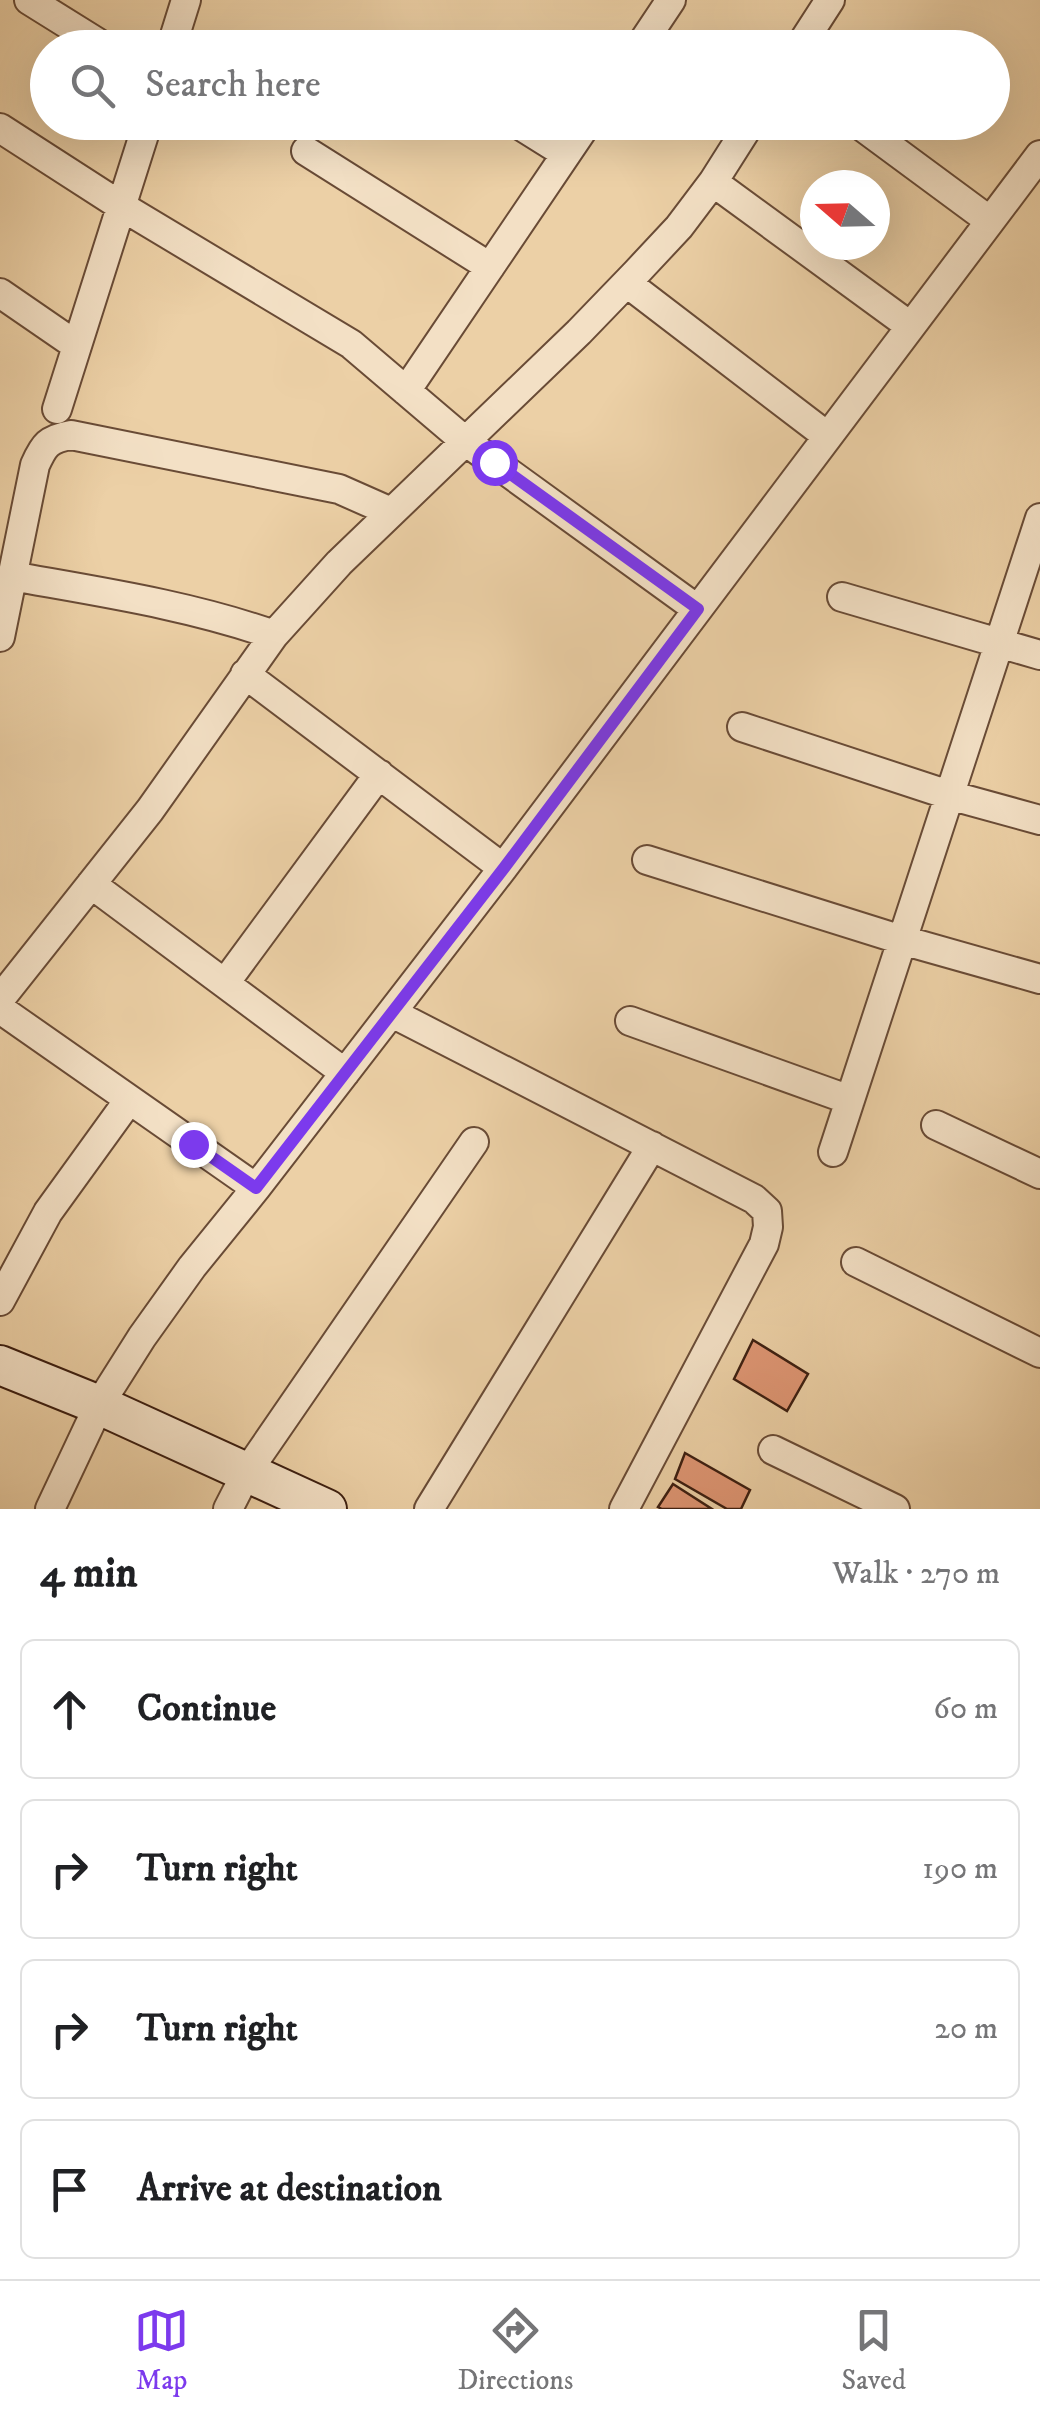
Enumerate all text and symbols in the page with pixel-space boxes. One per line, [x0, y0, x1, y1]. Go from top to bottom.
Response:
search box [30, 30, 1010, 140]
icon: search [65, 58, 120, 113]
text: Search here [145, 61, 321, 109]
north arrow [800, 170, 890, 260]
route start [472, 440, 518, 486]
route end [171, 1122, 217, 1168]
text: 4 min [40, 1548, 138, 1600]
text: Walk · 270 m [832, 1554, 1000, 1594]
icon: ahead [42, 1682, 97, 1737]
text: Continue [137, 1685, 276, 1733]
text: 60 m [933, 1689, 998, 1729]
icon: right [42, 1842, 97, 1897]
text: Turn right [137, 1845, 298, 1893]
text: 190 m [922, 1849, 998, 1889]
icon: right [42, 2002, 97, 2057]
text: Turn right [137, 2005, 298, 2053]
text: 20 m [934, 2009, 998, 2049]
icon: arrive [42, 2162, 97, 2217]
text: Arrive at destination [137, 2165, 442, 2213]
tab: Map [134, 2303, 189, 2398]
tab: Directions [457, 2303, 573, 2398]
tab: Saved [842, 2303, 906, 2398]

